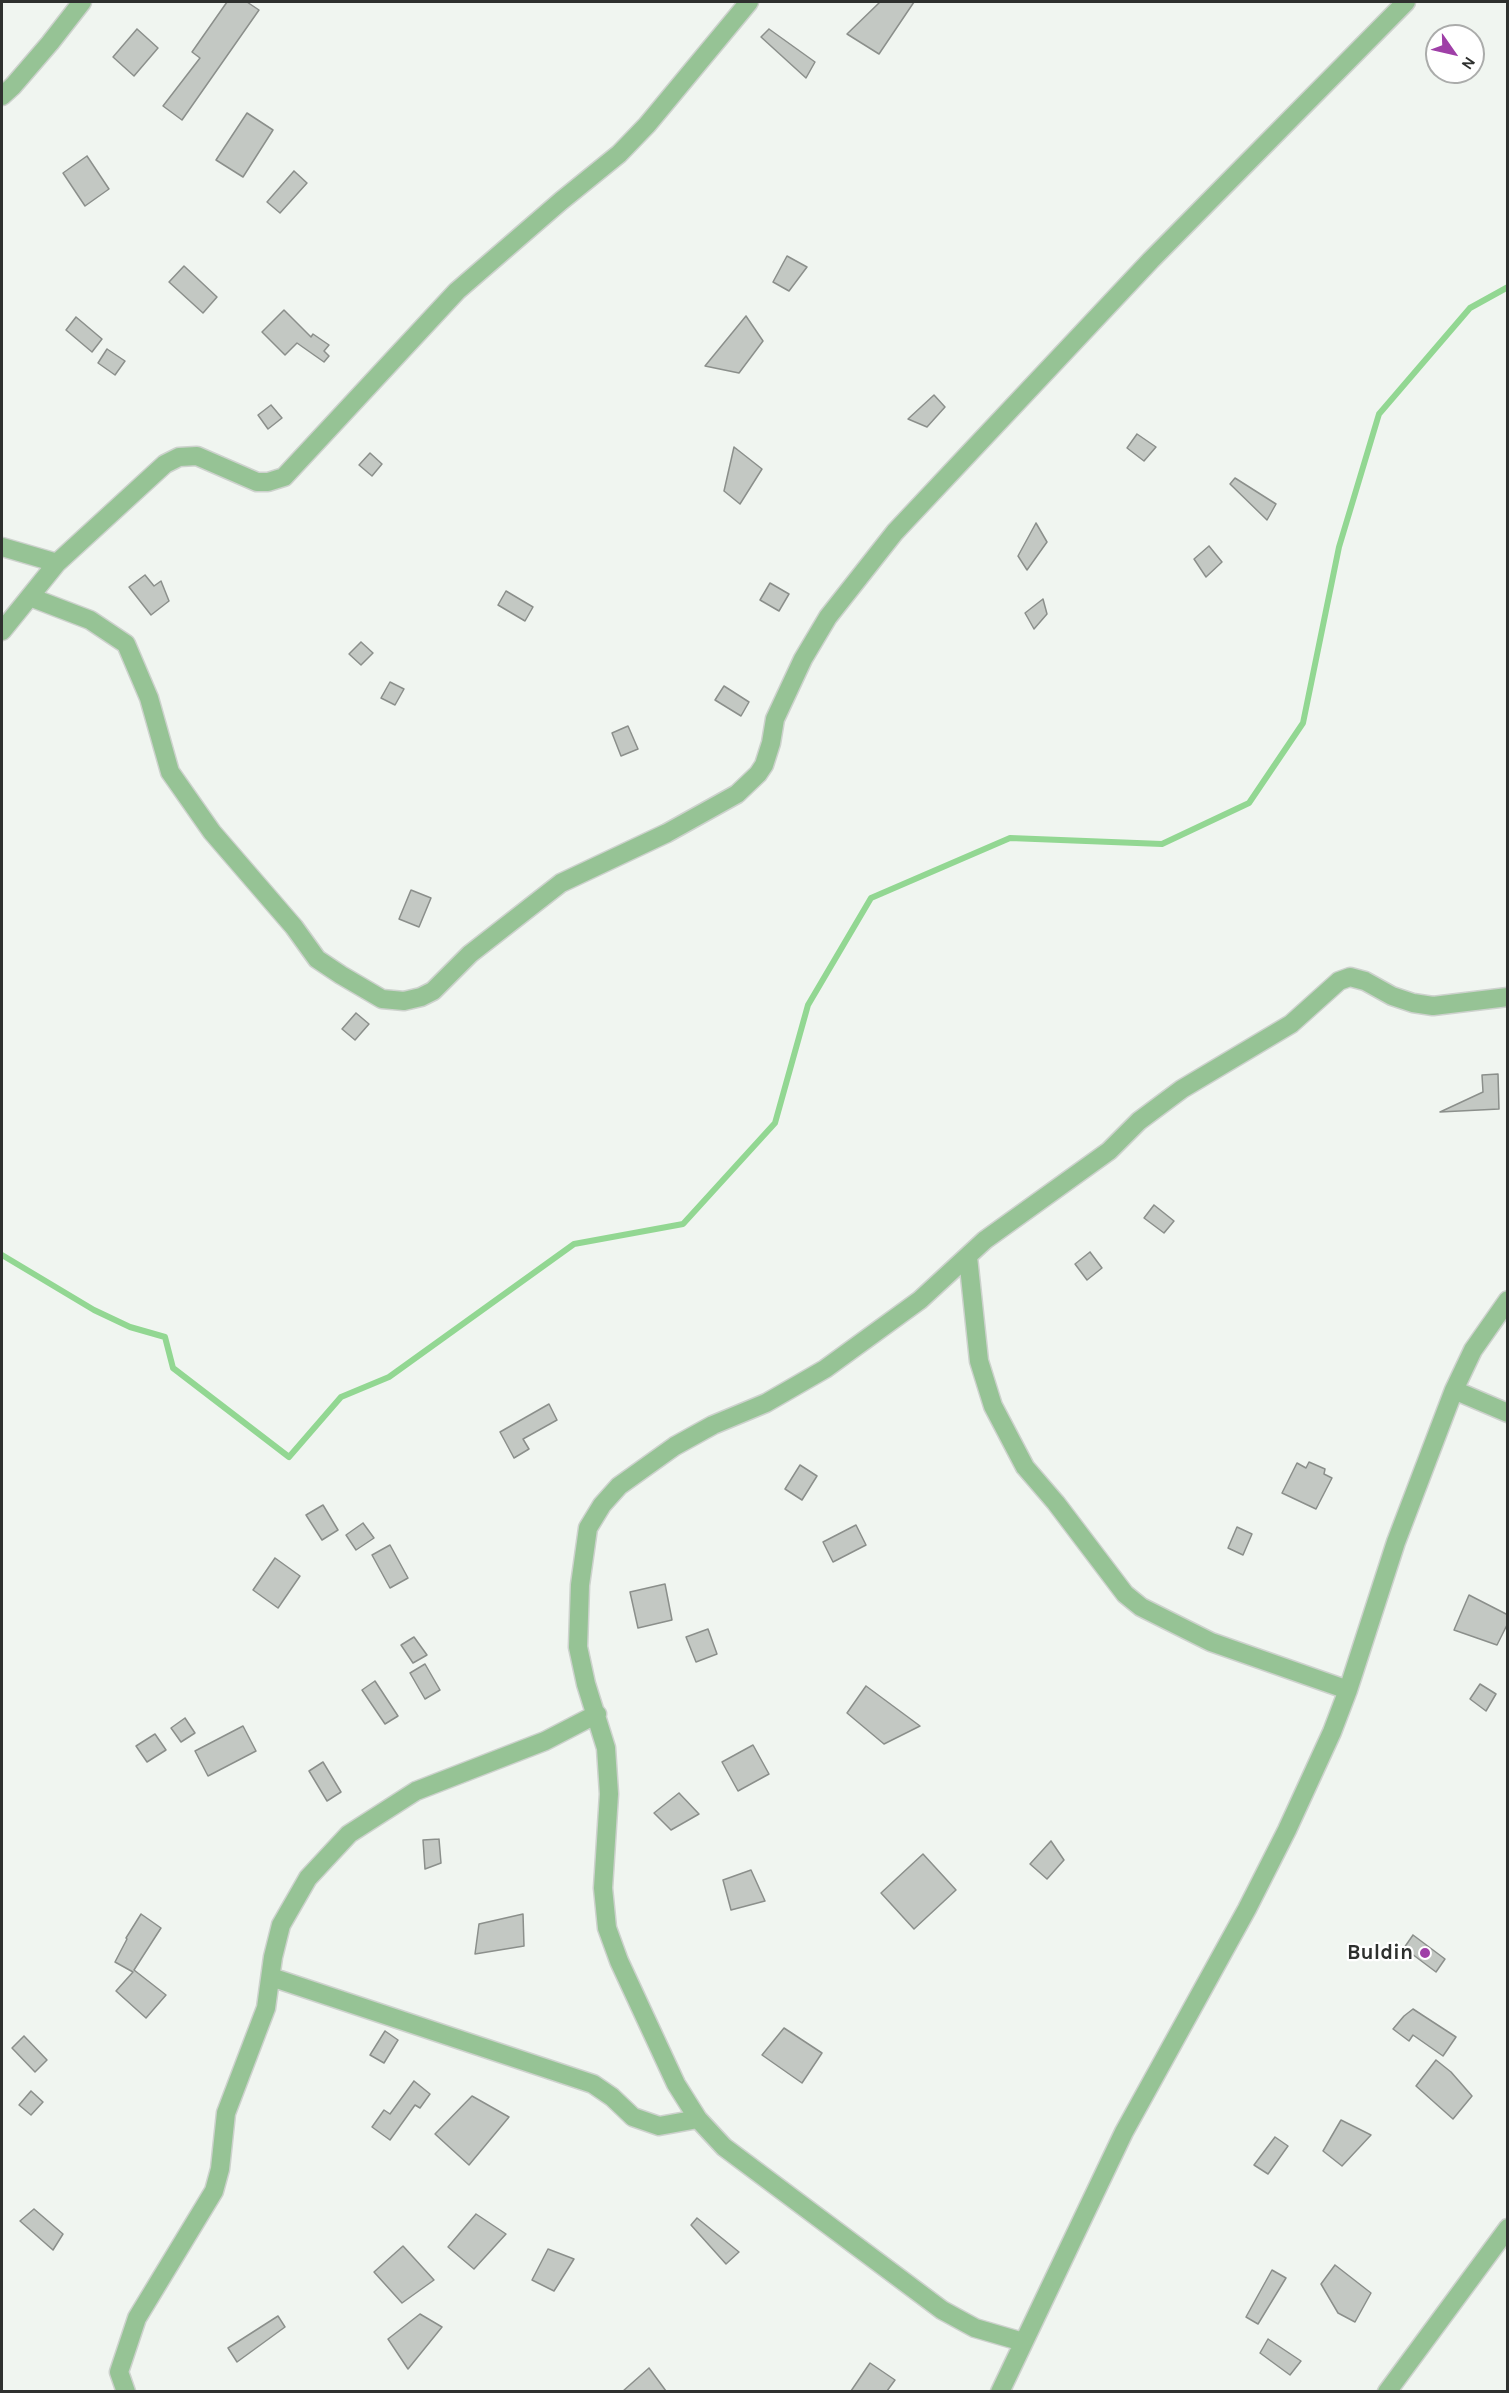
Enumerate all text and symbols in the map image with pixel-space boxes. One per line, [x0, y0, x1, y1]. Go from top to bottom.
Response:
north arrow [1425, 24, 1485, 84]
text: N [1458, 53, 1480, 73]
place label: Buldin [1347, 1940, 1413, 1966]
marker: Buldin [1418, 1946, 1432, 1960]

